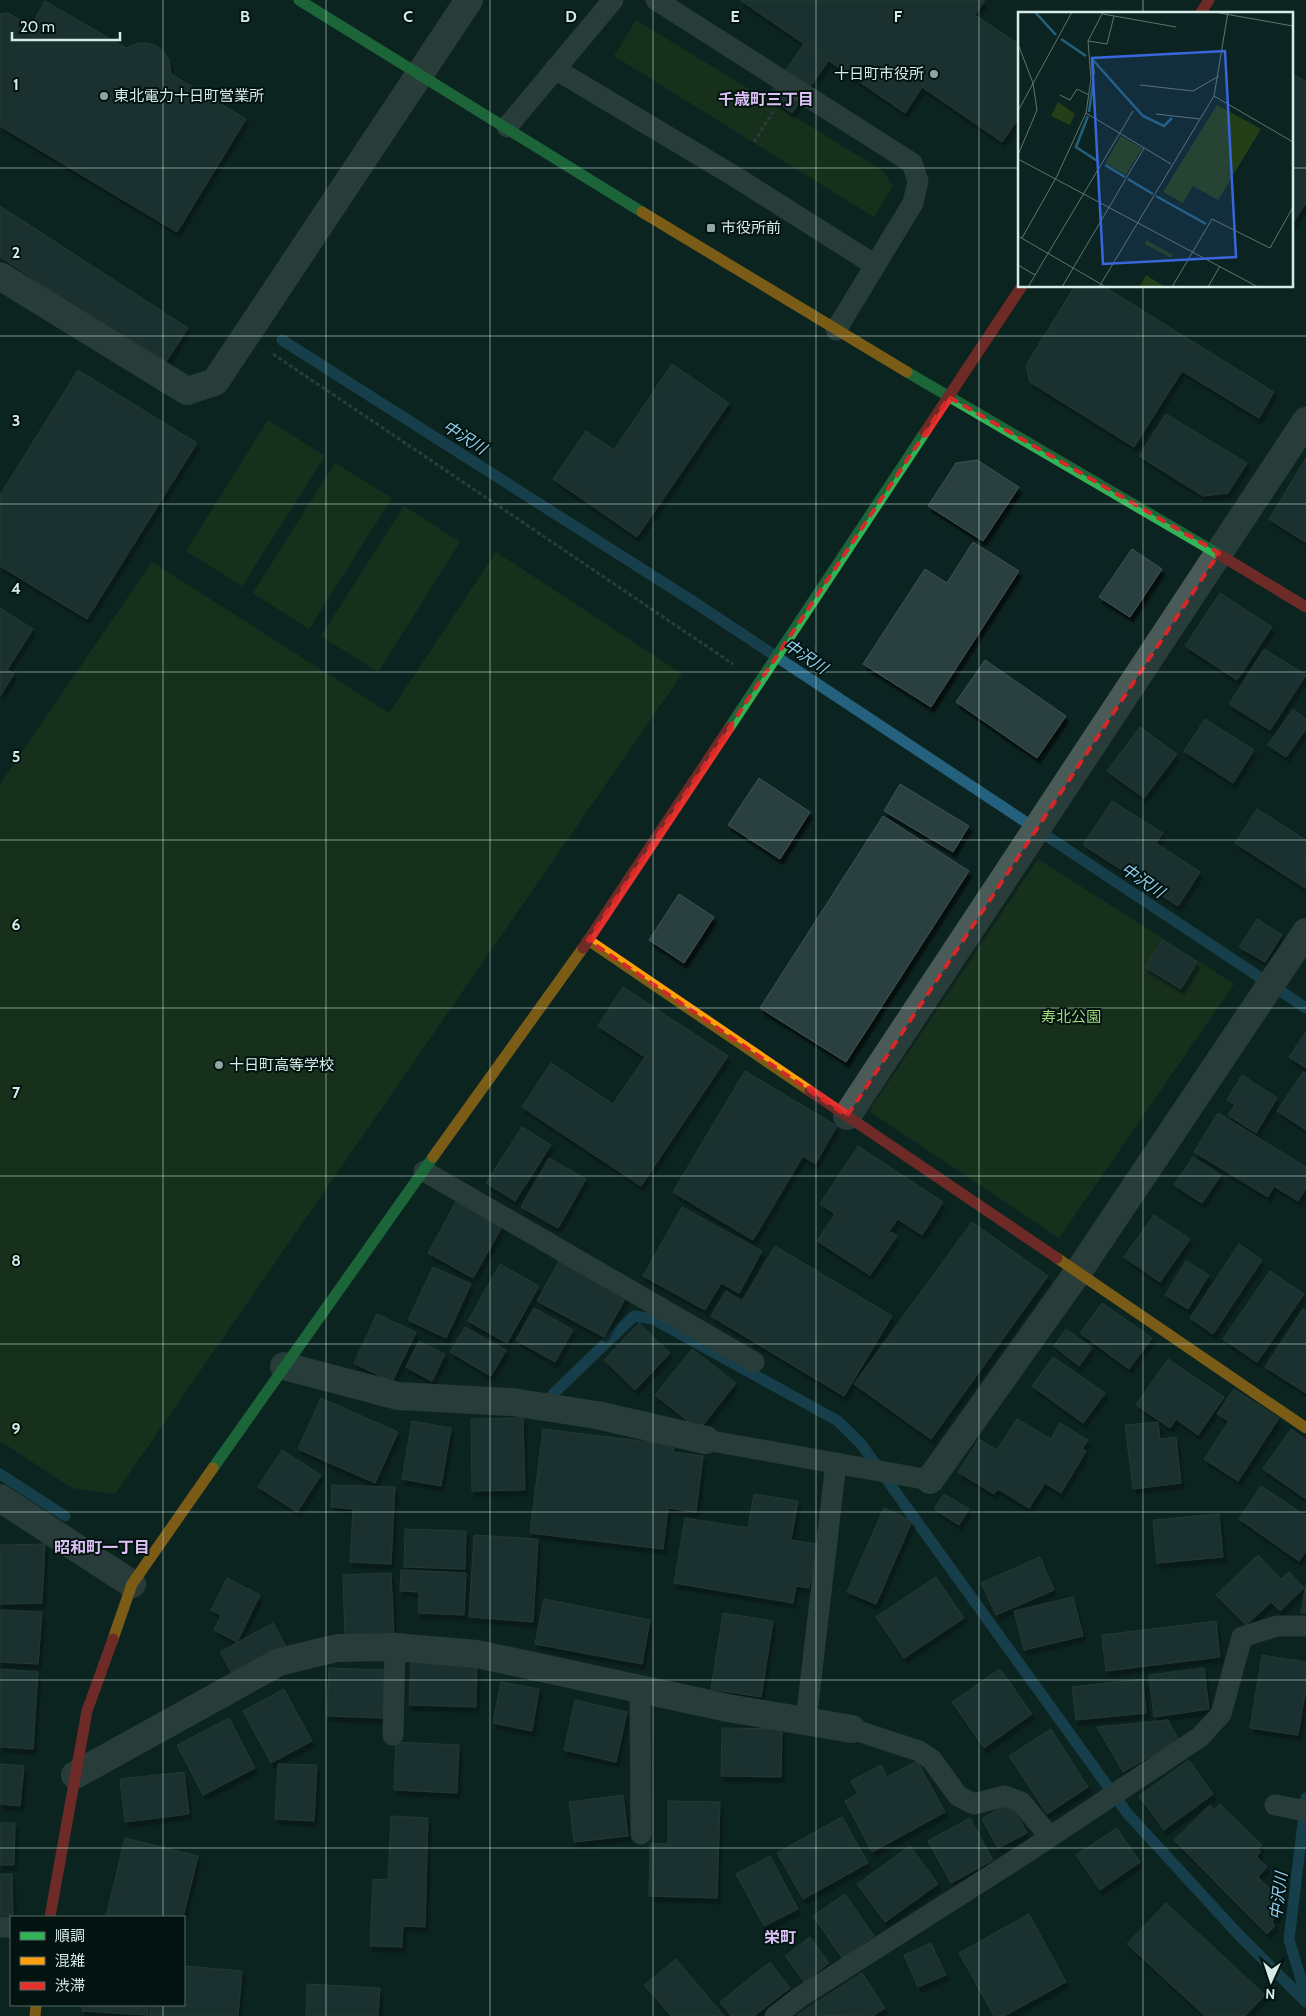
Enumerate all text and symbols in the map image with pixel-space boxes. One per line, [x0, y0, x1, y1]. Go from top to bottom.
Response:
text: B [240, 7, 250, 26]
text: C [403, 7, 413, 26]
text: D [565, 7, 577, 26]
text: E [730, 7, 740, 26]
text: F [894, 7, 903, 26]
scale bar [12, 10, 120, 42]
inset map [1018, 12, 1294, 288]
text: 20 m [20, 18, 55, 36]
place label: 十日町市役所 [834, 65, 924, 83]
marker: 十日町市役所 [928, 68, 940, 80]
text: 1 [13, 75, 19, 94]
place label: 東北電力十日町営業所 [114, 87, 264, 105]
marker: 東北電力十日町営業所 [98, 90, 110, 102]
district label: 千歳町三丁目 [718, 90, 814, 109]
place label: 市役所前 [721, 219, 781, 237]
marker: 市役所前 [705, 222, 717, 234]
text: 2 [12, 243, 20, 262]
text: 3 [12, 411, 20, 430]
water label: 中沢川 [439, 417, 492, 459]
text: 4 [11, 579, 21, 598]
water label: 中沢川 [781, 635, 833, 679]
text: 5 [12, 747, 20, 766]
water label: 中沢川 [1118, 859, 1170, 903]
text: 6 [12, 915, 21, 934]
park label: 寿北公園 [1041, 1008, 1101, 1026]
place label: 十日町高等学校 [229, 1056, 334, 1074]
marker: 十日町高等学校 [213, 1059, 225, 1071]
text: 7 [12, 1083, 21, 1102]
text: 8 [11, 1251, 21, 1270]
text: 9 [12, 1419, 21, 1438]
district label: 昭和町一丁目 [54, 1538, 150, 1557]
water label: 中沢川 [1266, 1869, 1291, 1921]
legend [10, 1916, 185, 2006]
text: 順調 [55, 1927, 85, 1945]
district label: 栄町 [764, 1928, 796, 1947]
text: 混雑 [55, 1952, 85, 1970]
north arrow [1246, 1956, 1296, 2006]
text: 渋滞 [55, 1977, 85, 1995]
text: N [1265, 1985, 1276, 2003]

